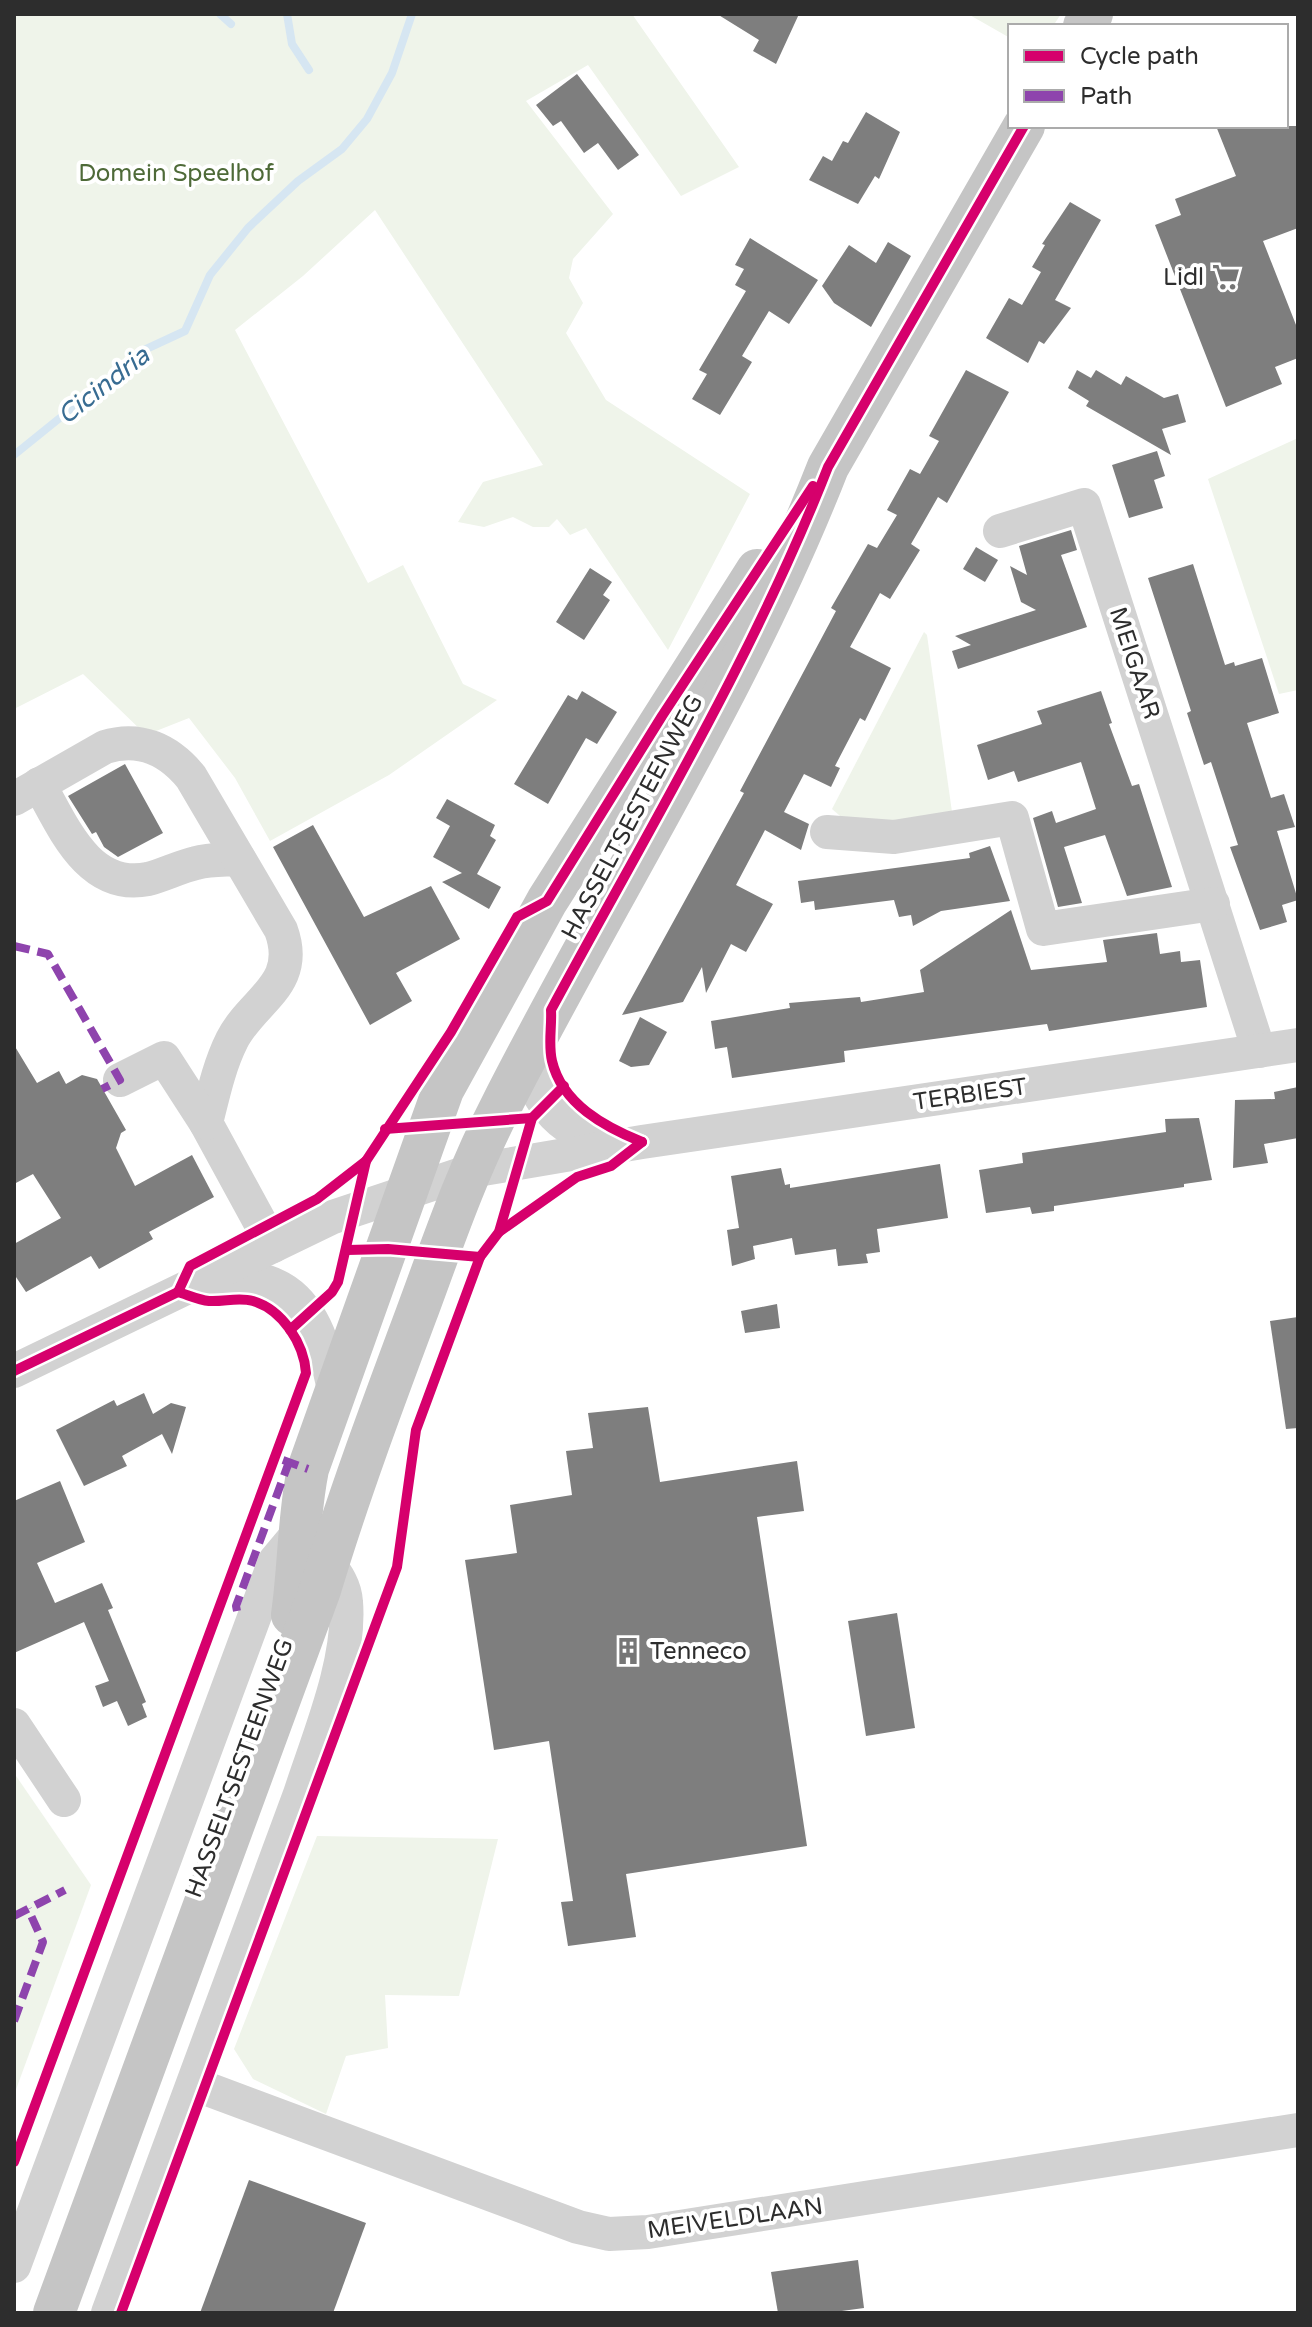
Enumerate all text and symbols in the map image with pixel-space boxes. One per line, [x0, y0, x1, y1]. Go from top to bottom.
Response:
legend [1008, 24, 1288, 128]
text: Cycle path [1080, 42, 1199, 71]
text: Path [1080, 82, 1133, 111]
park label: Domein Speelhof [78, 159, 275, 188]
supermarket icon: Lidl [1211, 262, 1241, 292]
place label: Lidl [1163, 263, 1204, 292]
water label: Cicindria [51, 339, 157, 431]
street label: MEIGAAR [1103, 604, 1166, 723]
street label: HASSELTSESTEENWEG [555, 690, 710, 945]
street label: TERBIEST [911, 1072, 1029, 1117]
street label: HASSELTSESTEENWEG [179, 1635, 300, 1902]
building icon: Tenneco [613, 1636, 643, 1666]
place label: Tenneco [650, 1637, 747, 1666]
street label: MEIVELDLAAN [645, 2192, 825, 2245]

